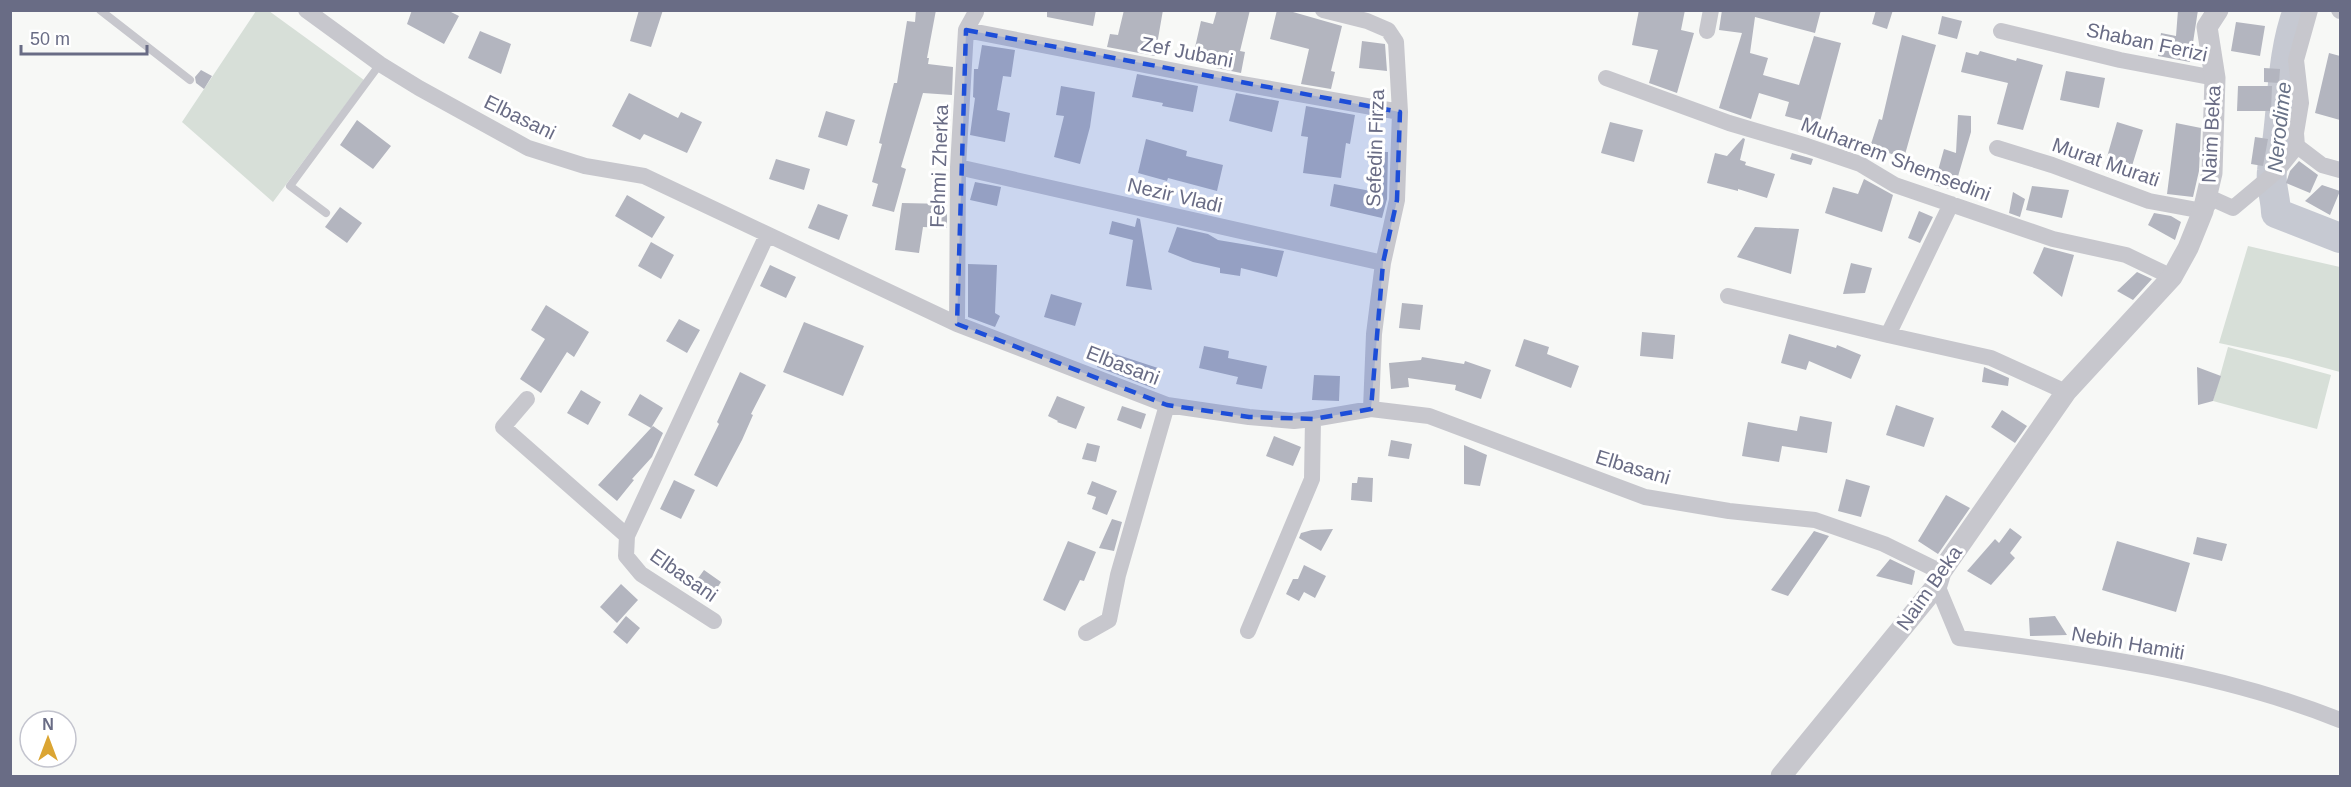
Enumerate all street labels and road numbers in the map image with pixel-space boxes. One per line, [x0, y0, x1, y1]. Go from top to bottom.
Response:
street label: Shaban Ferizi [2084, 18, 2210, 66]
street label: Zef Jubani [1139, 32, 1235, 72]
street label: Naim Beka [2197, 84, 2225, 183]
street label: Sefedin Firza [1362, 88, 1388, 207]
street label: Elbasani [481, 90, 559, 144]
street label: Fehmi Zherka [926, 103, 952, 228]
street label: Muharrem Shemsedini [1798, 113, 1994, 205]
street label: Murat Murati [2049, 133, 2163, 191]
street label: Nezir Vladi [1125, 173, 1225, 217]
street label: Elbasani [1083, 341, 1163, 389]
street label: Elbasani [1593, 445, 1673, 489]
street label: Naim Beka [1892, 541, 1967, 634]
street label: Elbasani [646, 544, 722, 606]
street label: Nebih Hamiti [2070, 622, 2186, 664]

